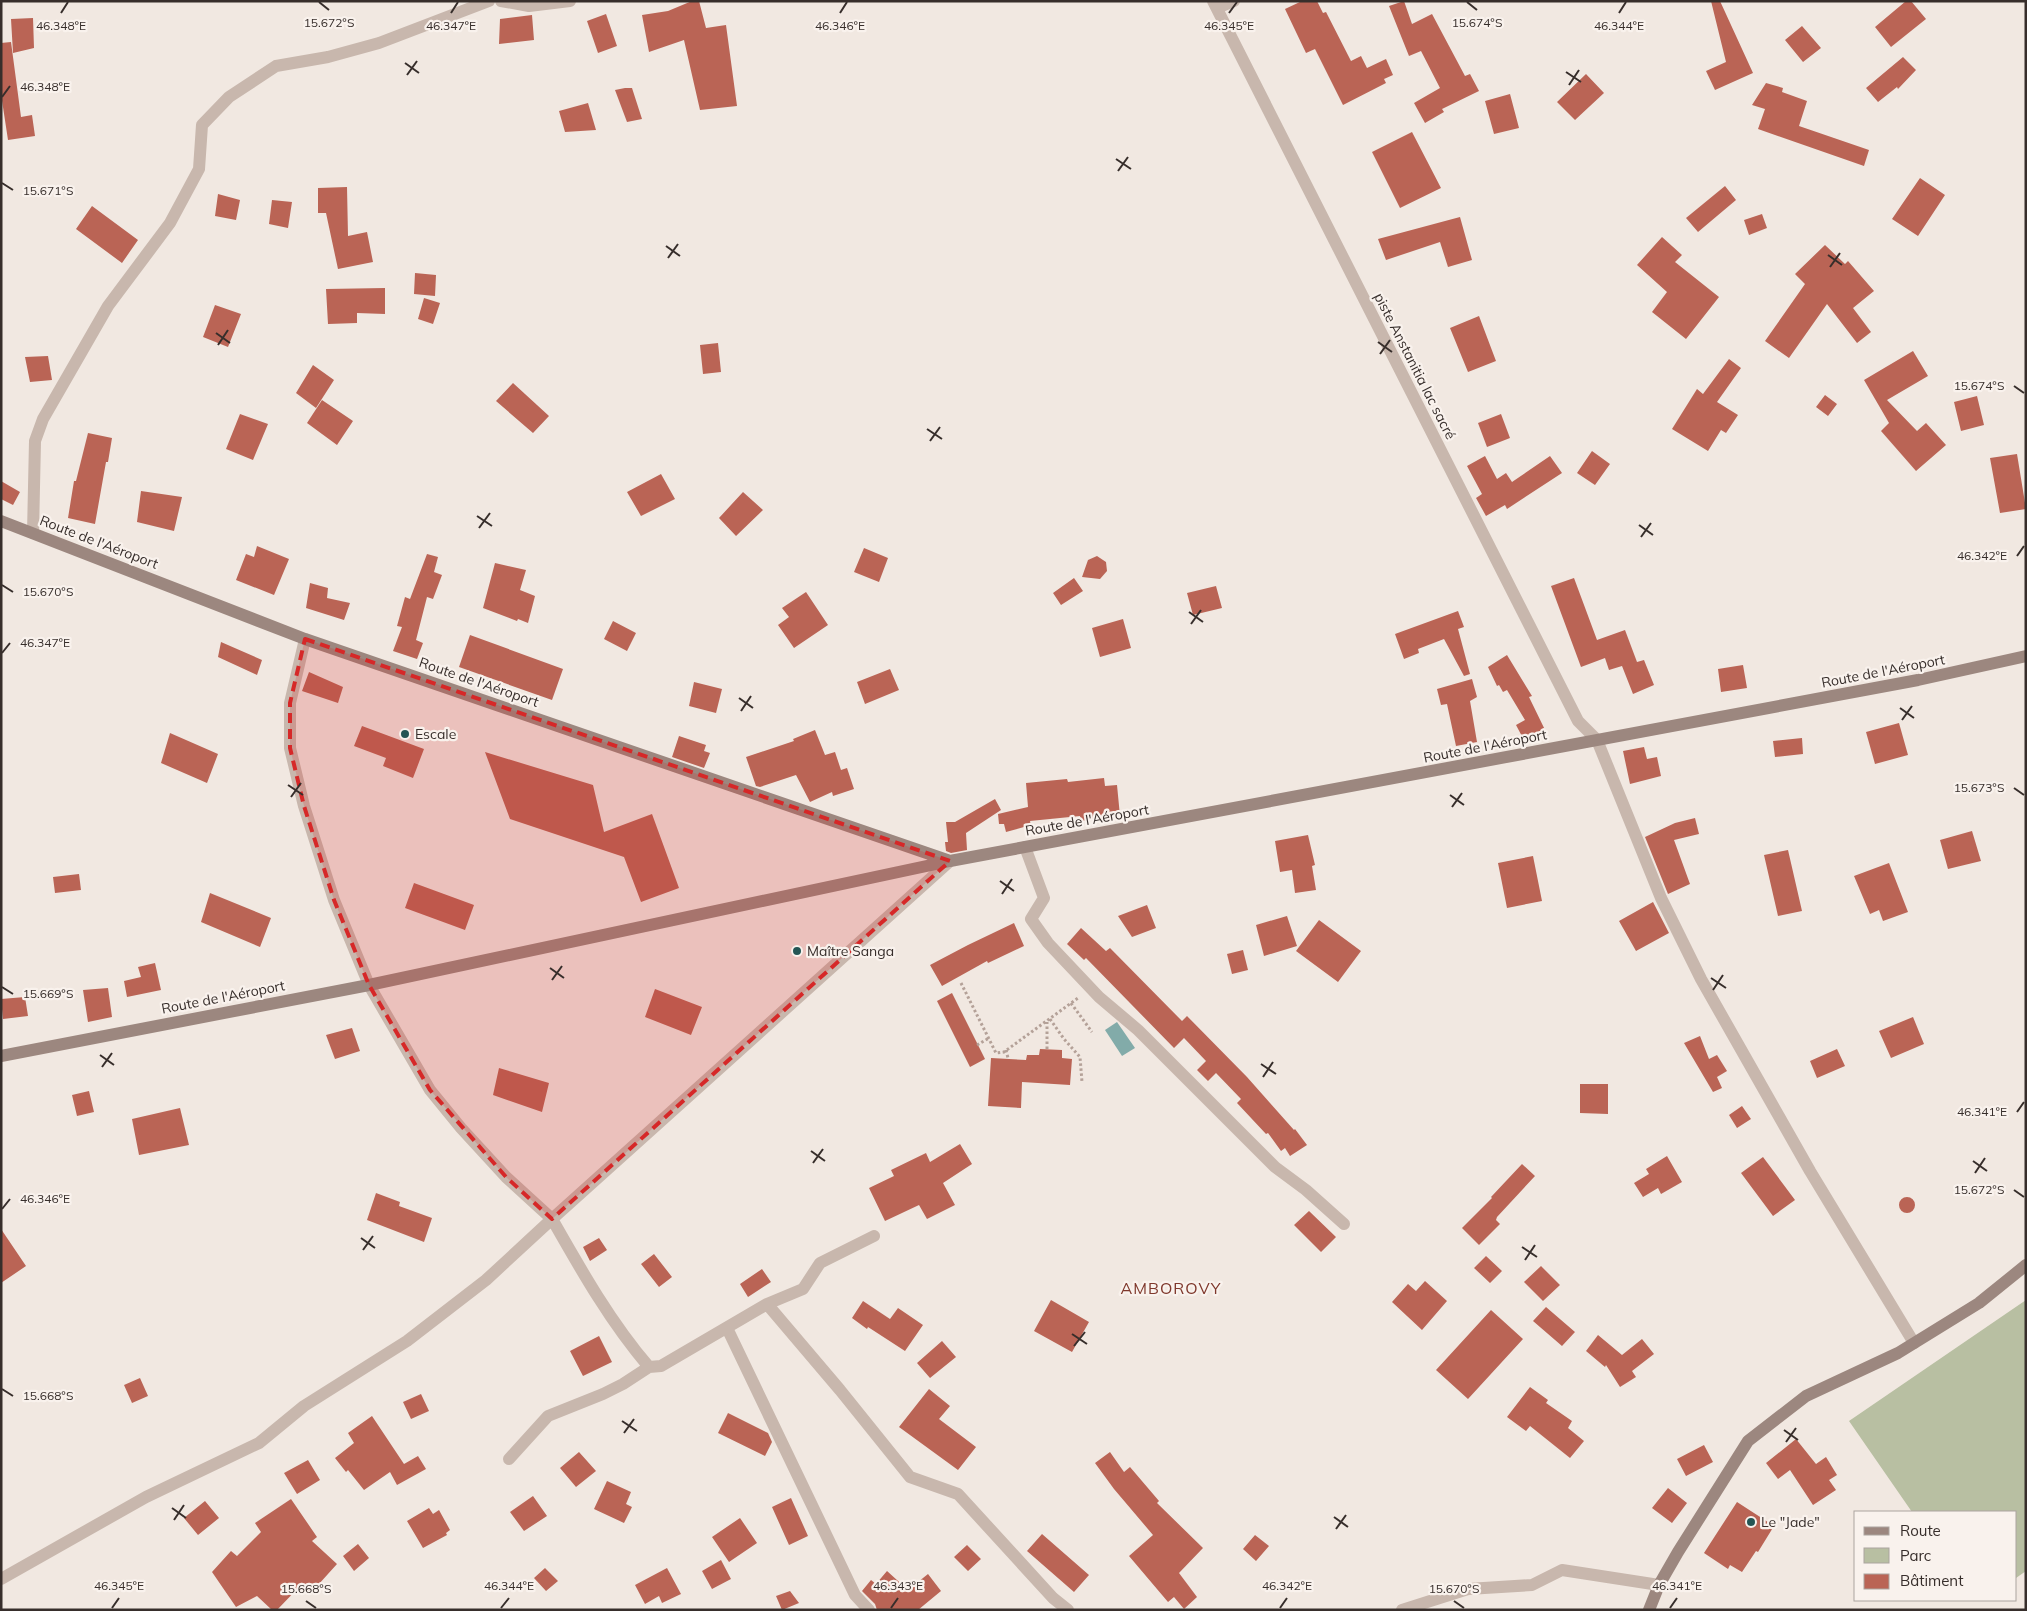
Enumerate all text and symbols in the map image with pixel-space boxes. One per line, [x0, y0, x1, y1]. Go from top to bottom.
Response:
text: 15.672°S [304, 15, 354, 30]
text: 15.674°S [1452, 15, 1502, 30]
text: 46.348°E [36, 18, 86, 33]
text: 46.347°E [426, 18, 476, 33]
text: 46.346°E [815, 18, 865, 33]
text: 46.345°E [1204, 18, 1254, 33]
text: 46.344°E [1594, 18, 1644, 33]
text: 46.348°E [20, 79, 70, 94]
text: 15.671°S [23, 183, 73, 198]
street label: piste Anstanitia lac sacré [1370, 290, 1460, 442]
text: 15.674°S [1954, 378, 2004, 393]
street label: Route de l'Aéroport [37, 511, 161, 573]
text: 46.342°E [1957, 548, 2007, 563]
text: 15.670°S [23, 584, 73, 599]
text: 46.347°E [20, 635, 70, 650]
street label: Route de l'Aéroport [1820, 650, 1946, 692]
street label: Route de l'Aéroport [417, 653, 541, 711]
place label: Escale [415, 725, 456, 743]
street label: Route de l'Aéroport [1422, 725, 1548, 767]
marker: Escale [399, 728, 411, 740]
text: 15.673°S [1954, 780, 2004, 795]
street label: Route de l'Aéroport [1024, 800, 1150, 840]
place label: Maître Sanga [807, 942, 894, 960]
marker: Maître Sanga [791, 945, 803, 957]
street label: Route de l'Aéroport [160, 976, 286, 1018]
text: 15.669°S [23, 986, 73, 1001]
text: 46.341°E [1957, 1104, 2007, 1119]
text: 15.672°S [1954, 1182, 2004, 1197]
text: 46.346°E [20, 1191, 70, 1206]
district label: AMBOROVY [1121, 1278, 1221, 1298]
text: 15.668°S [23, 1388, 73, 1403]
legend [1854, 1511, 2017, 1601]
place label: Le "Jade" [1761, 1513, 1820, 1531]
marker: Le "Jade" [1745, 1516, 1757, 1528]
text: Route [1900, 1521, 1941, 1540]
text: Parc [1900, 1546, 1931, 1565]
text: Bâtiment [1900, 1571, 1963, 1590]
text: 46.345°E [94, 1578, 144, 1593]
text: 46.344°E [484, 1578, 534, 1593]
text: 46.343°E [873, 1578, 923, 1593]
text: 46.342°E [1262, 1578, 1312, 1593]
text: 46.341°E [1652, 1578, 1702, 1593]
text: 15.668°S [281, 1581, 331, 1596]
text: 15.670°S [1429, 1581, 1479, 1596]

